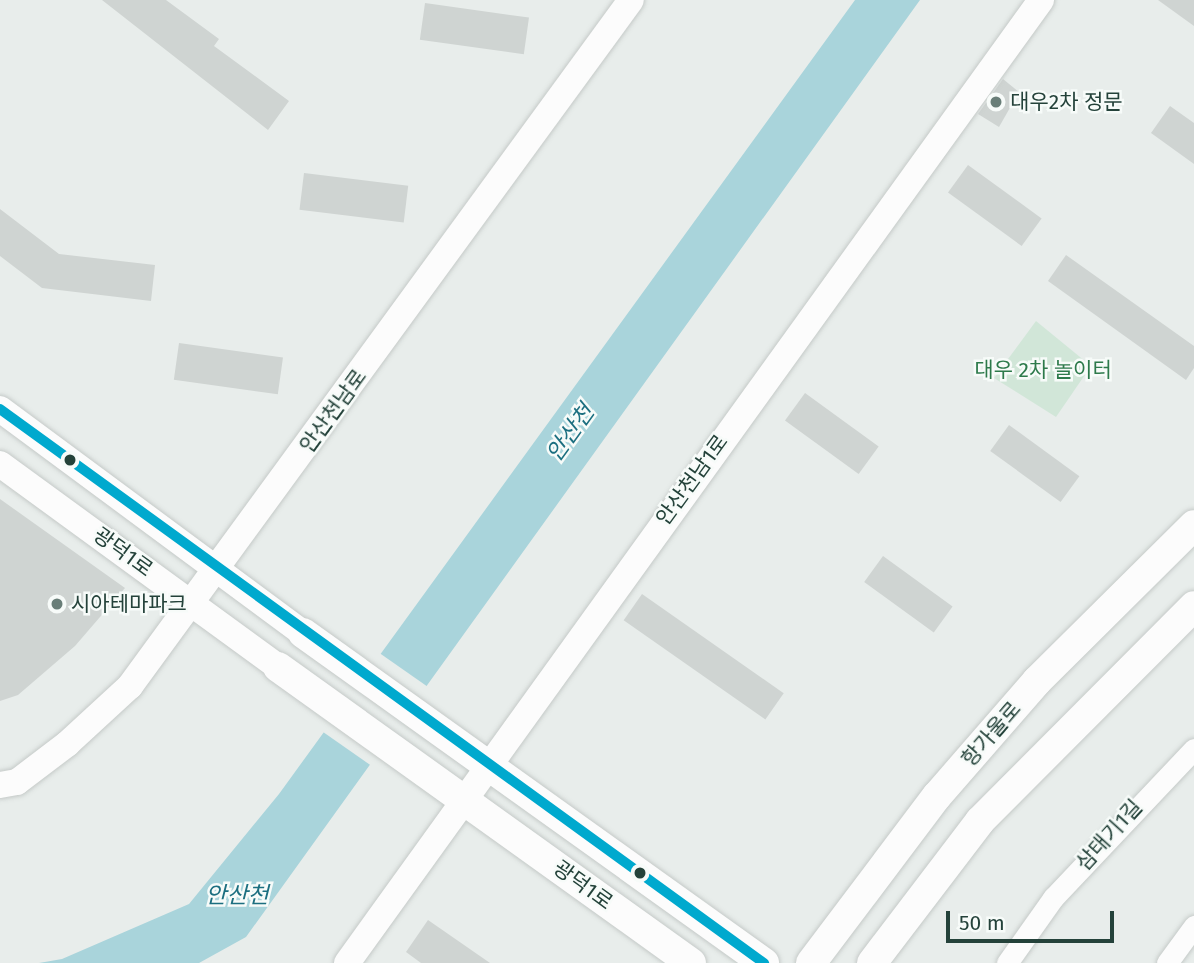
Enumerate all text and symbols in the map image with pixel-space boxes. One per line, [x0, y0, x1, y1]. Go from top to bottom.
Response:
place label: 대우2차 정문 [1010, 89, 1123, 115]
marker: 대우2차 정문 [988, 94, 1004, 110]
park label: 대우 2차 놀이터 [974, 357, 1112, 383]
street label: 안산천남로 [294, 365, 372, 457]
water label: 안산천 [540, 399, 600, 467]
street label: 안산천남1로 [651, 430, 733, 530]
unlabelled marker [63, 453, 77, 467]
street label: 광덕1로 [88, 522, 158, 582]
place label: 시아테마파크 [71, 591, 187, 617]
marker: 시아테마파크 [49, 596, 65, 612]
street label: 항가울로 [956, 697, 1026, 771]
street label: 삼태기1길 [1071, 794, 1147, 876]
street label: 광덕1로 [548, 855, 618, 915]
unlabelled marker [633, 866, 647, 880]
water label: 안산천 [205, 881, 269, 909]
scale bar [949, 897, 1117, 941]
text: 50 m [959, 910, 1005, 936]

